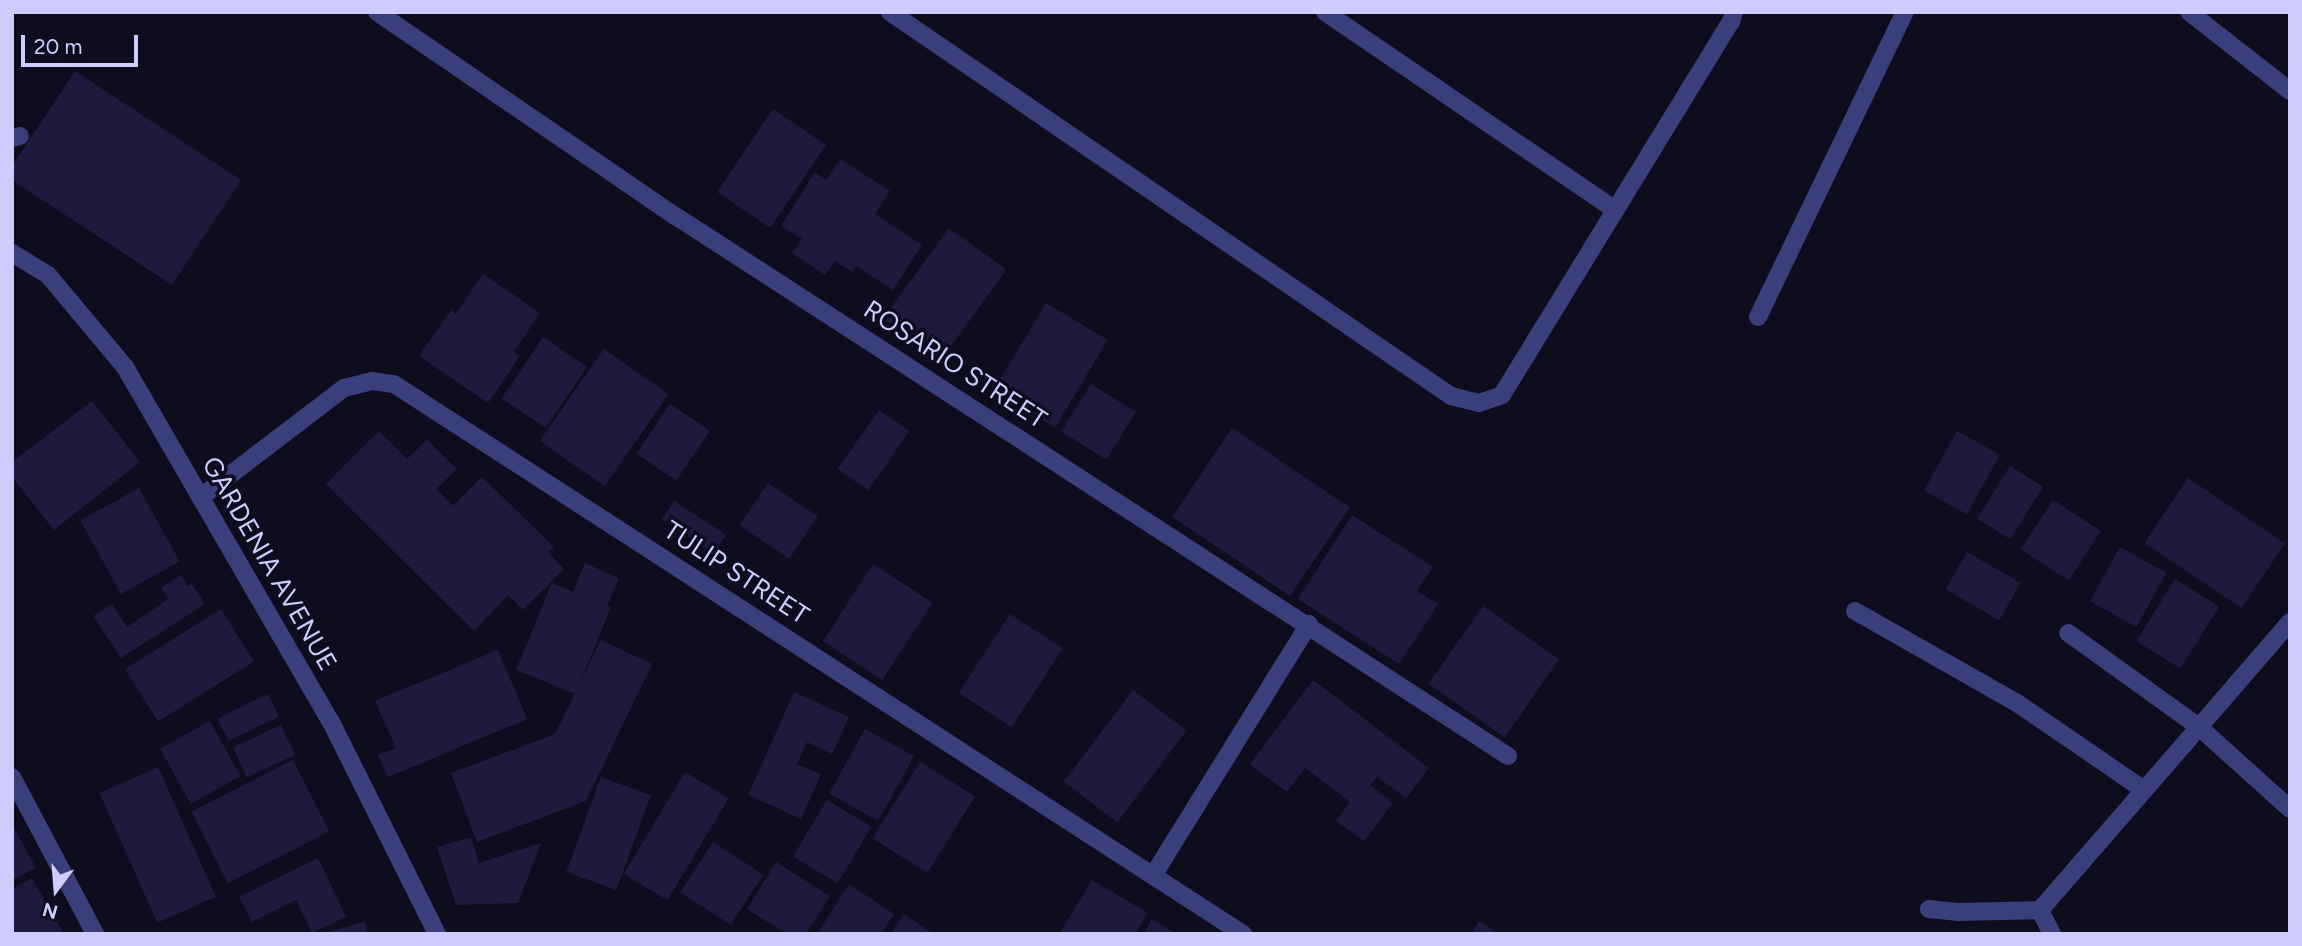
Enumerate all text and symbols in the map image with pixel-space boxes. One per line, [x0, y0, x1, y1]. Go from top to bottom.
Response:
scale bar [24, 21, 142, 65]
text: 20 m [34, 34, 82, 59]
street label: ROSARIO STREET [858, 294, 1052, 436]
street label: GARDENIA AVENUE [195, 452, 343, 676]
street label: TULIP STREET [658, 515, 814, 631]
north arrow [21, 855, 91, 925]
text: N [40, 898, 60, 924]

